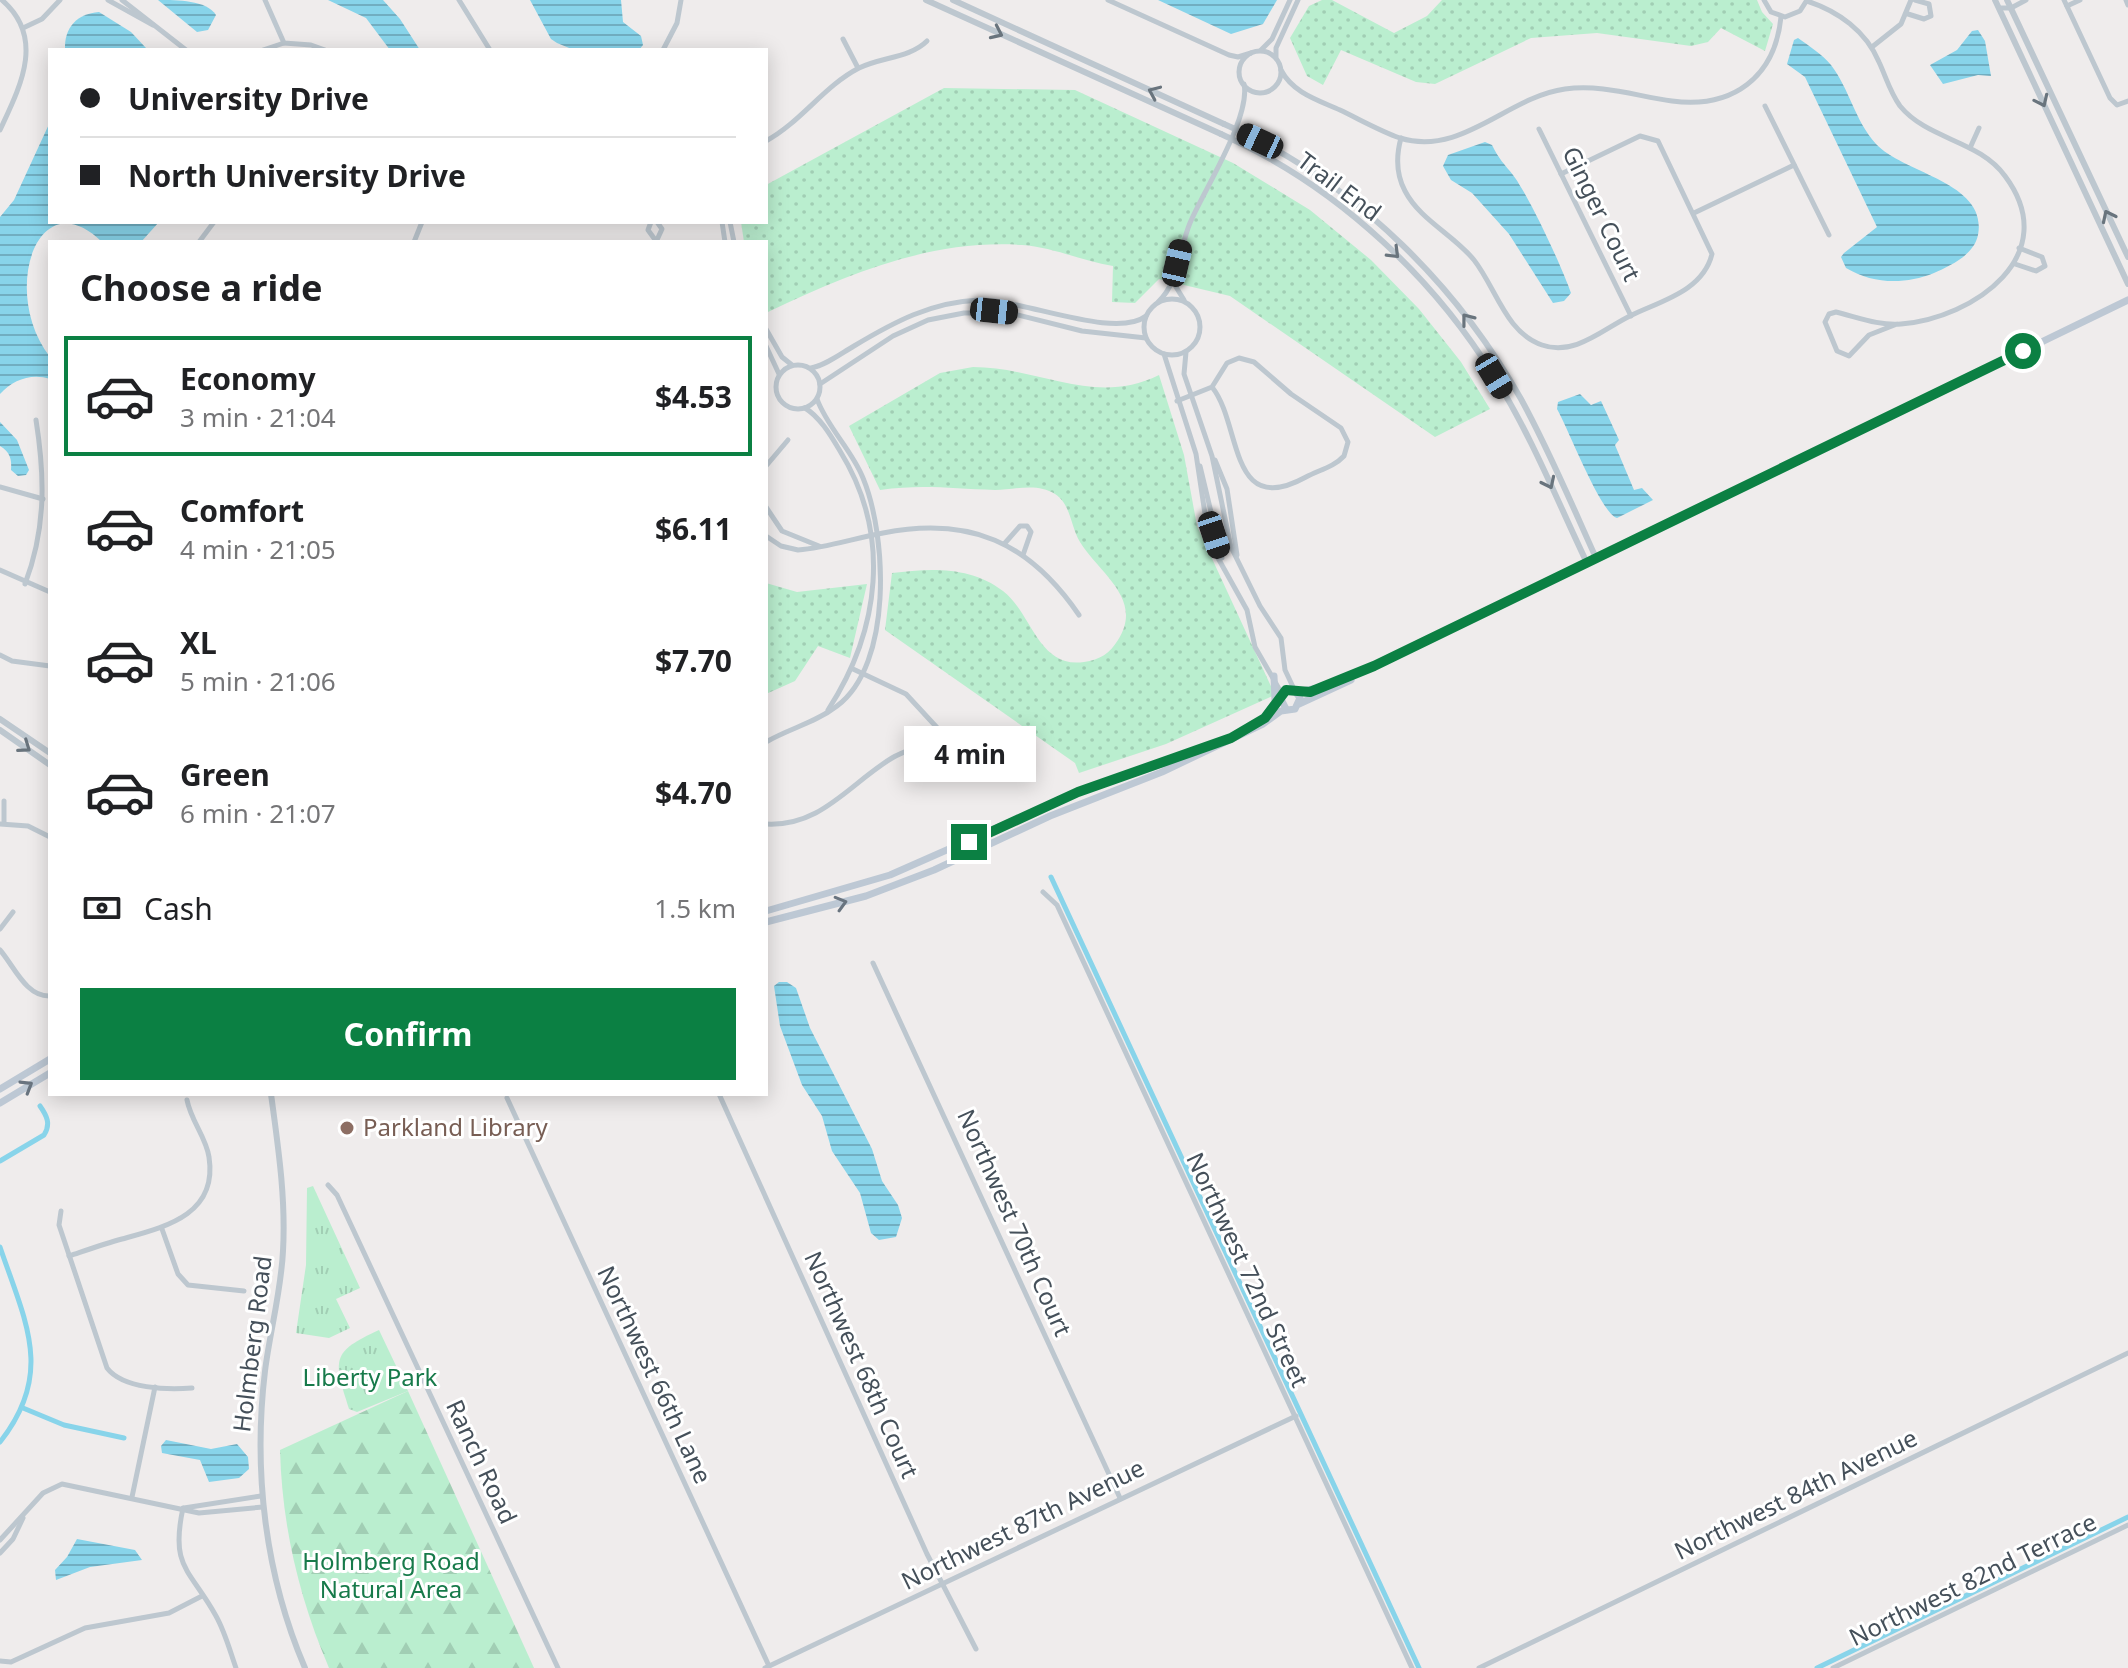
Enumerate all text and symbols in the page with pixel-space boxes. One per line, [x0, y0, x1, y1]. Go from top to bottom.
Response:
one-way arrow [988, 23, 1003, 39]
text: University Drive [128, 78, 369, 119]
one-way arrow [1147, 86, 1162, 102]
one-way arrow [2032, 93, 2048, 108]
car [1233, 120, 1287, 162]
street label: Ginger Court [1556, 140, 1649, 287]
street label: Trail End [1291, 144, 1388, 228]
text: North University Drive [128, 155, 466, 196]
one-way arrow [2102, 210, 2118, 224]
car [1160, 237, 1194, 289]
one-way arrow [1385, 244, 1399, 258]
text: Choose a ride [80, 263, 322, 312]
car [969, 297, 1019, 325]
one-way arrow [1463, 313, 1477, 328]
route start [2005, 333, 2041, 369]
car [1471, 349, 1517, 403]
text: Economy [180, 358, 316, 399]
icon: car [84, 360, 156, 432]
text: $4.53 [655, 376, 732, 417]
text: 3 min · 21:04 [180, 399, 336, 435]
one-way arrow [1539, 475, 1555, 489]
text: Comfort [180, 490, 304, 531]
icon: car [84, 492, 156, 564]
text: $6.11 [655, 508, 732, 549]
car [1195, 508, 1233, 562]
text: 4 min · 21:05 [180, 531, 336, 567]
text: XL [180, 622, 217, 663]
icon: car [84, 624, 156, 696]
text: $7.70 [655, 640, 732, 681]
text: 5 min · 21:06 [180, 663, 336, 699]
callout: 4 min [903, 726, 1035, 782]
text: 4 min [934, 736, 1006, 772]
one-way arrow [17, 737, 31, 752]
text: Green [180, 754, 270, 795]
icon: car [84, 756, 156, 828]
text: $4.70 [655, 772, 732, 813]
text: 6 min · 21:07 [180, 795, 336, 831]
route end [951, 824, 987, 860]
icon: cash [80, 886, 124, 930]
text: Cash [144, 888, 213, 929]
text: 1.5 km [654, 890, 736, 926]
one-way arrow [834, 895, 848, 912]
button: Confirm [80, 988, 736, 1080]
one-way arrow [18, 1080, 33, 1096]
street label: Northwest 70th Court [950, 1104, 1080, 1341]
place label: Parkland Library [363, 1110, 549, 1143]
marker: Parkland Library [338, 1119, 356, 1137]
street label: Northwest 72nd Street [1179, 1147, 1317, 1392]
street label: Northwest 68th Court [797, 1246, 927, 1483]
street label: Holmberg Road [224, 1254, 279, 1434]
street label: Northwest 66th Lane [590, 1260, 720, 1489]
park label: Liberty Park [303, 1360, 438, 1393]
street label: Ranch Road [439, 1394, 526, 1529]
street label: Northwest 84th Avenue [1668, 1420, 1922, 1567]
street label: Northwest 87th Avenue [895, 1450, 1149, 1597]
street label: Northwest 82nd Terrace [1843, 1504, 2102, 1653]
park label: Holmberg Road Natural Area [302, 1544, 480, 1605]

